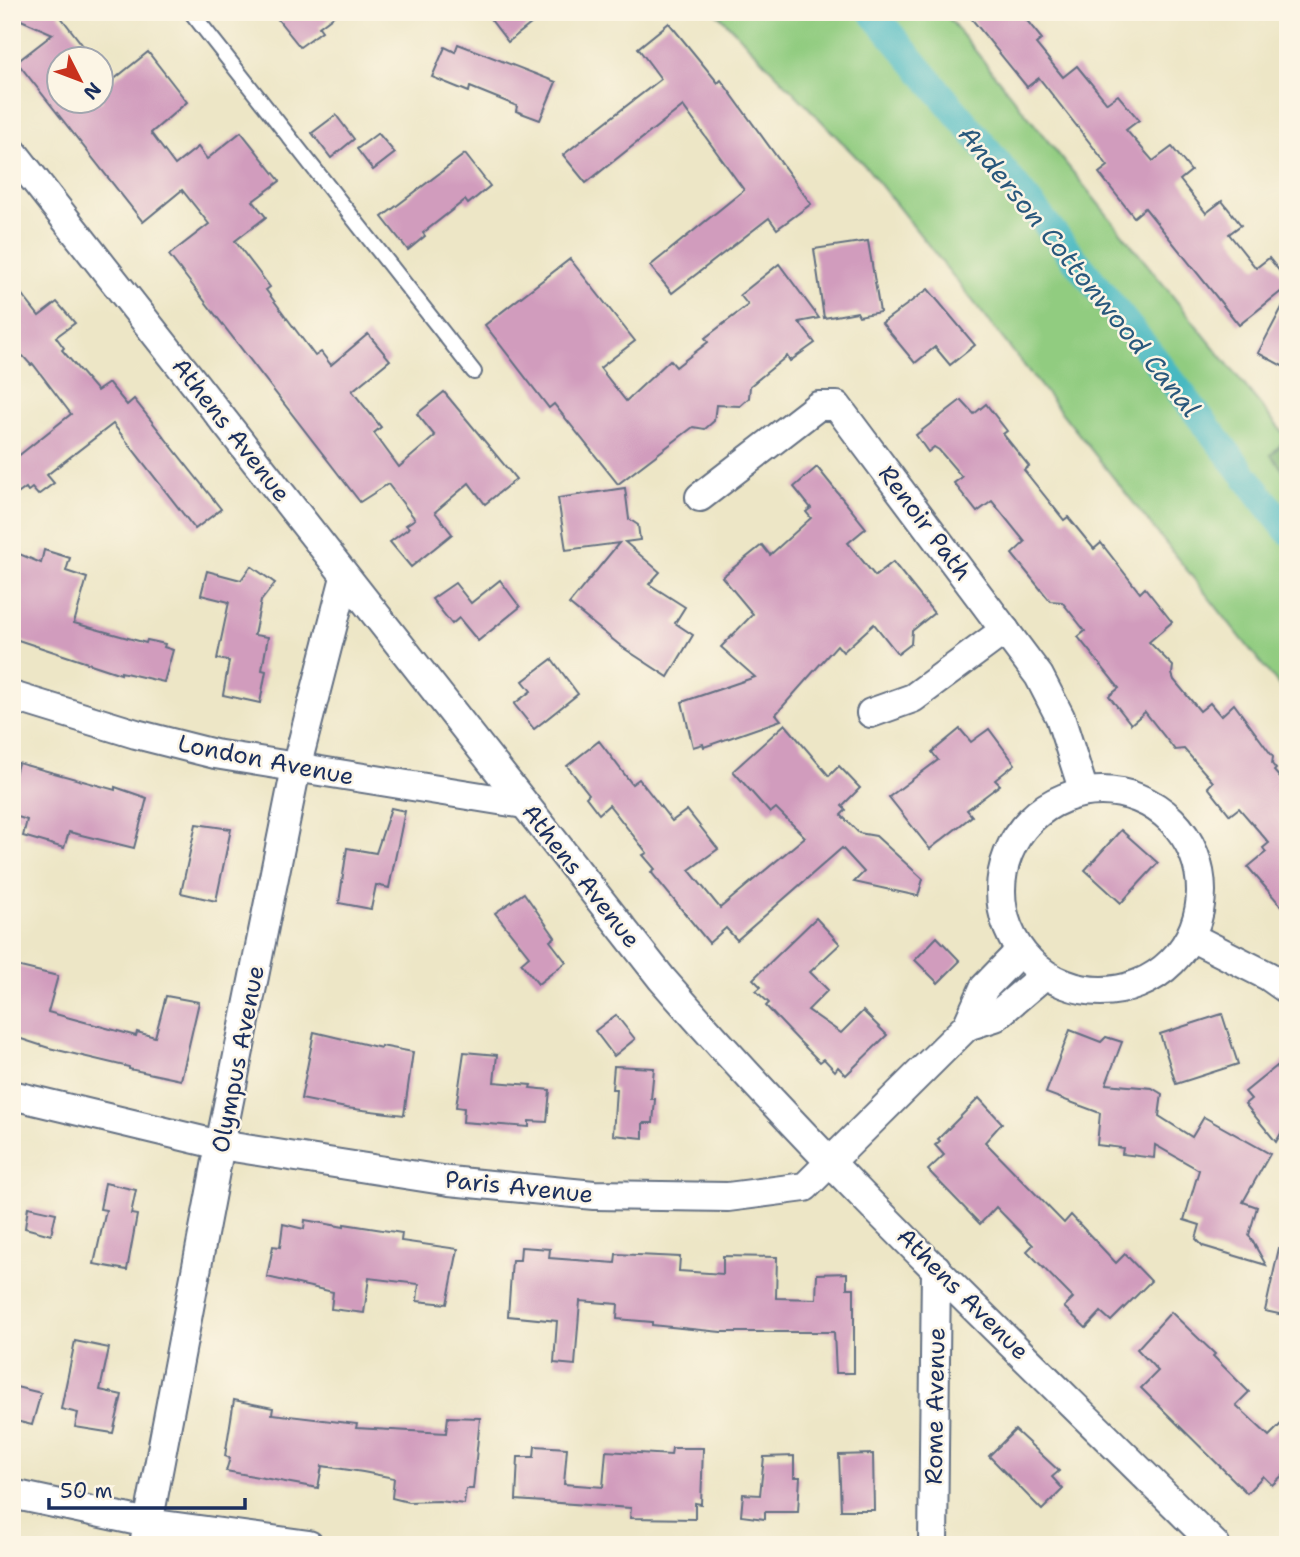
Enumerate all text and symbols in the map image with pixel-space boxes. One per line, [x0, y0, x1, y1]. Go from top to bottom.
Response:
north arrow [46, 46, 116, 116]
text: N [78, 77, 107, 105]
water label: Anderson Cottonwood Canal [951, 118, 1209, 424]
street label: Athens Avenue [165, 351, 297, 509]
street label: Renoir Path [871, 459, 979, 587]
street label: London Avenue [175, 727, 357, 793]
street label: Athens Avenue [515, 797, 647, 955]
street label: Olympus Avenue [204, 963, 272, 1155]
street label: Paris Avenue [443, 1163, 595, 1211]
street label: Athens Avenue [890, 1221, 1036, 1367]
street label: Rome Avenue [918, 1327, 952, 1485]
scale bar [49, 1466, 245, 1510]
text: 50 m [60, 1477, 113, 1505]

